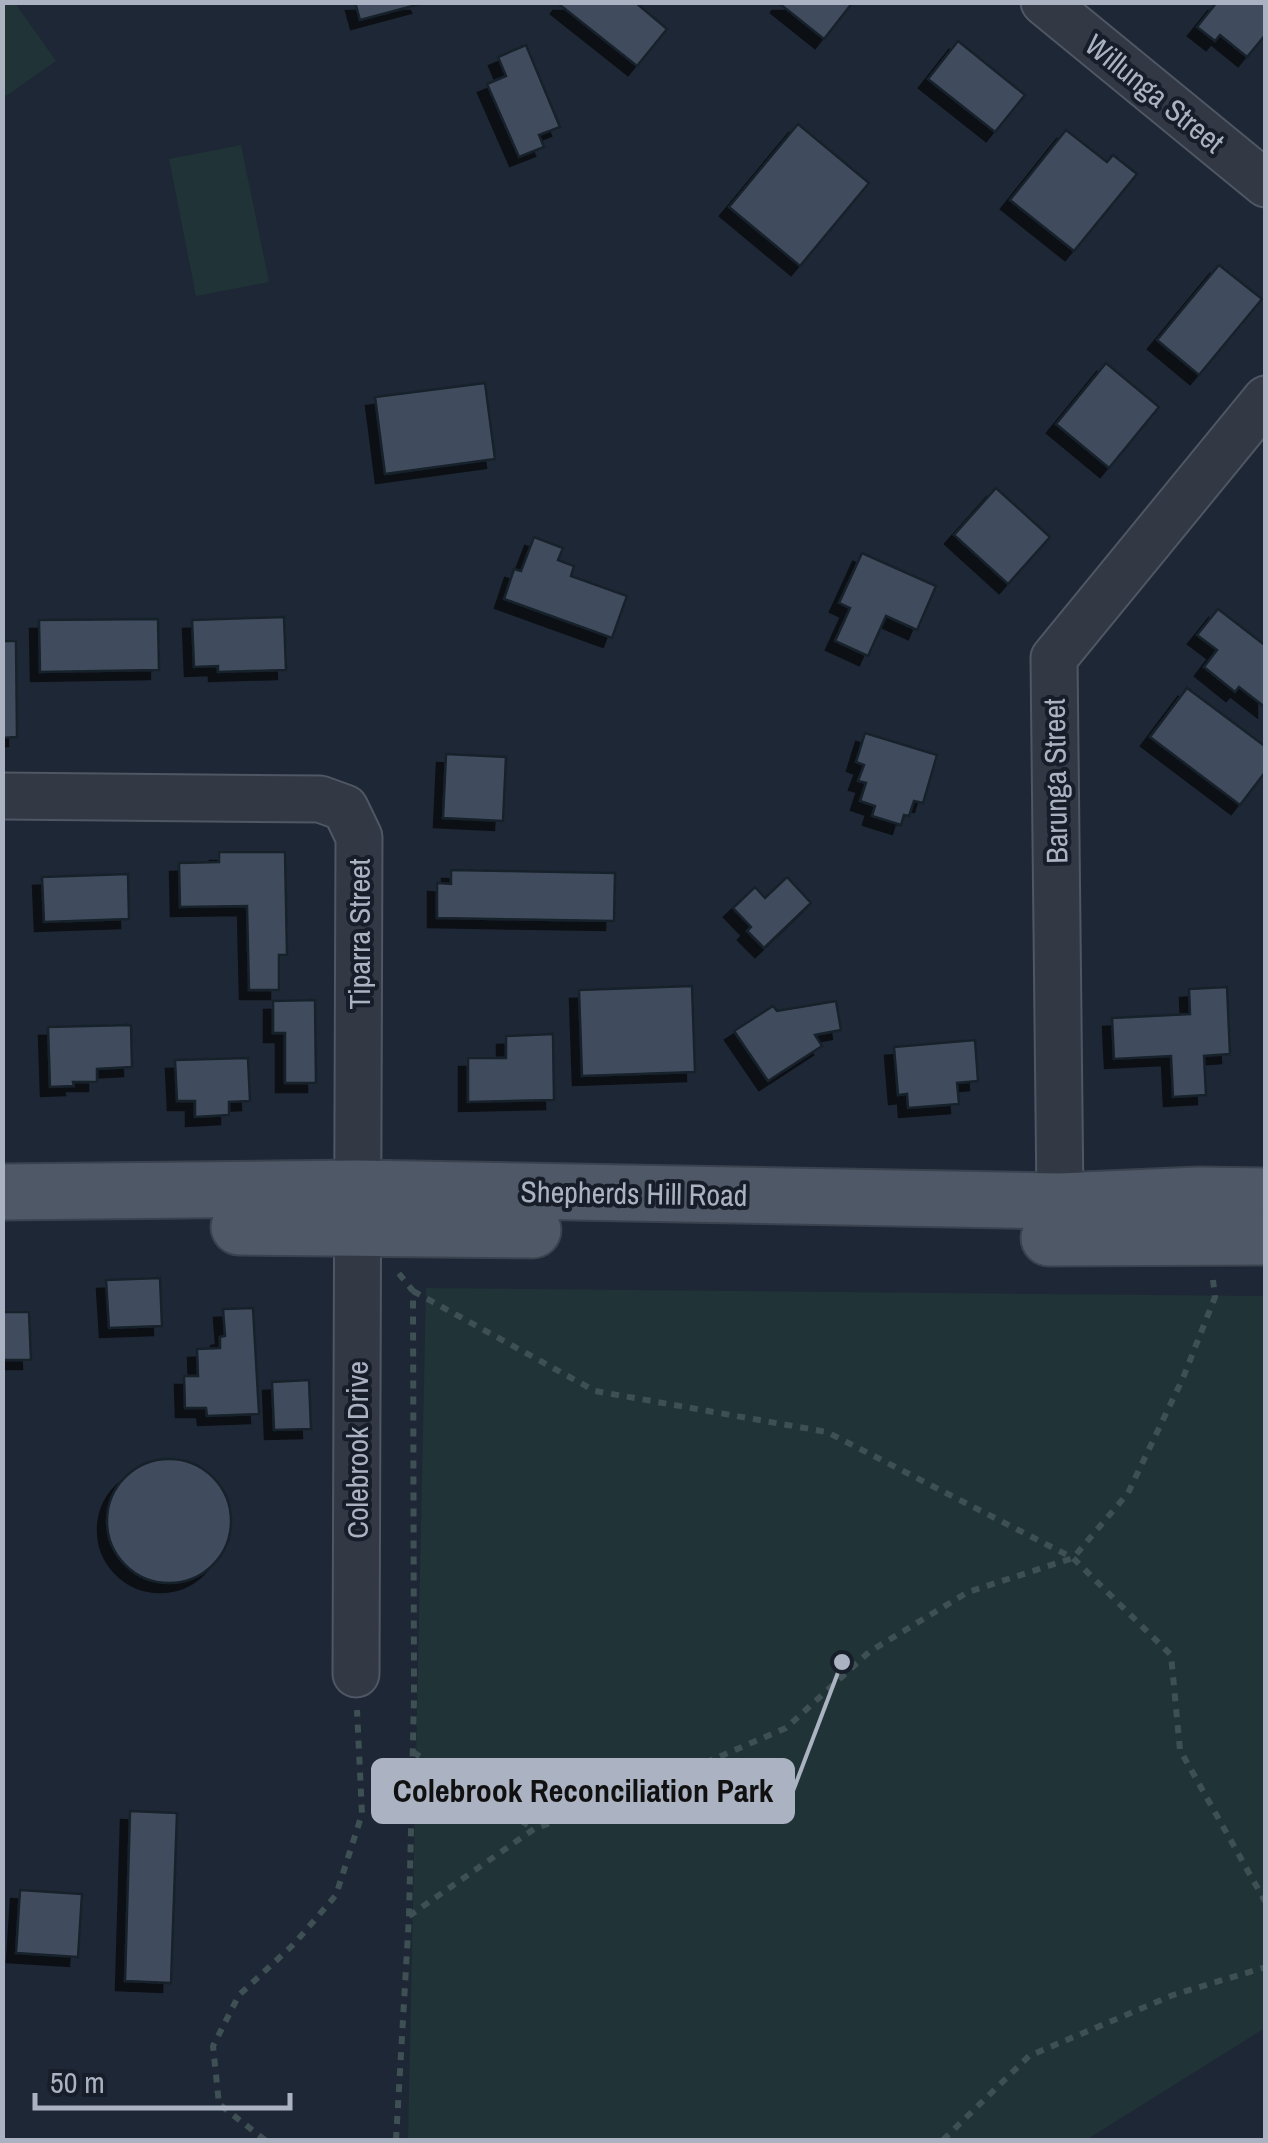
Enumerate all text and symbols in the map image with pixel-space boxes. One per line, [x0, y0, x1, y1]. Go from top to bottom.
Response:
street label: Willunga Street [1077, 25, 1233, 162]
street label: Barunga Street [1034, 698, 1076, 864]
street label: Tiparra Street [339, 858, 379, 1010]
street label: Shepherds Hill Road [520, 1171, 748, 1215]
street label: Colebrook Drive [337, 1361, 377, 1539]
callout: Colebrook Reconciliation Park [373, 1760, 793, 1822]
text: Colebrook Reconciliation Park [393, 1769, 774, 1812]
scale bar [35, 2048, 290, 2110]
text: 50 m [50, 2062, 105, 2102]

